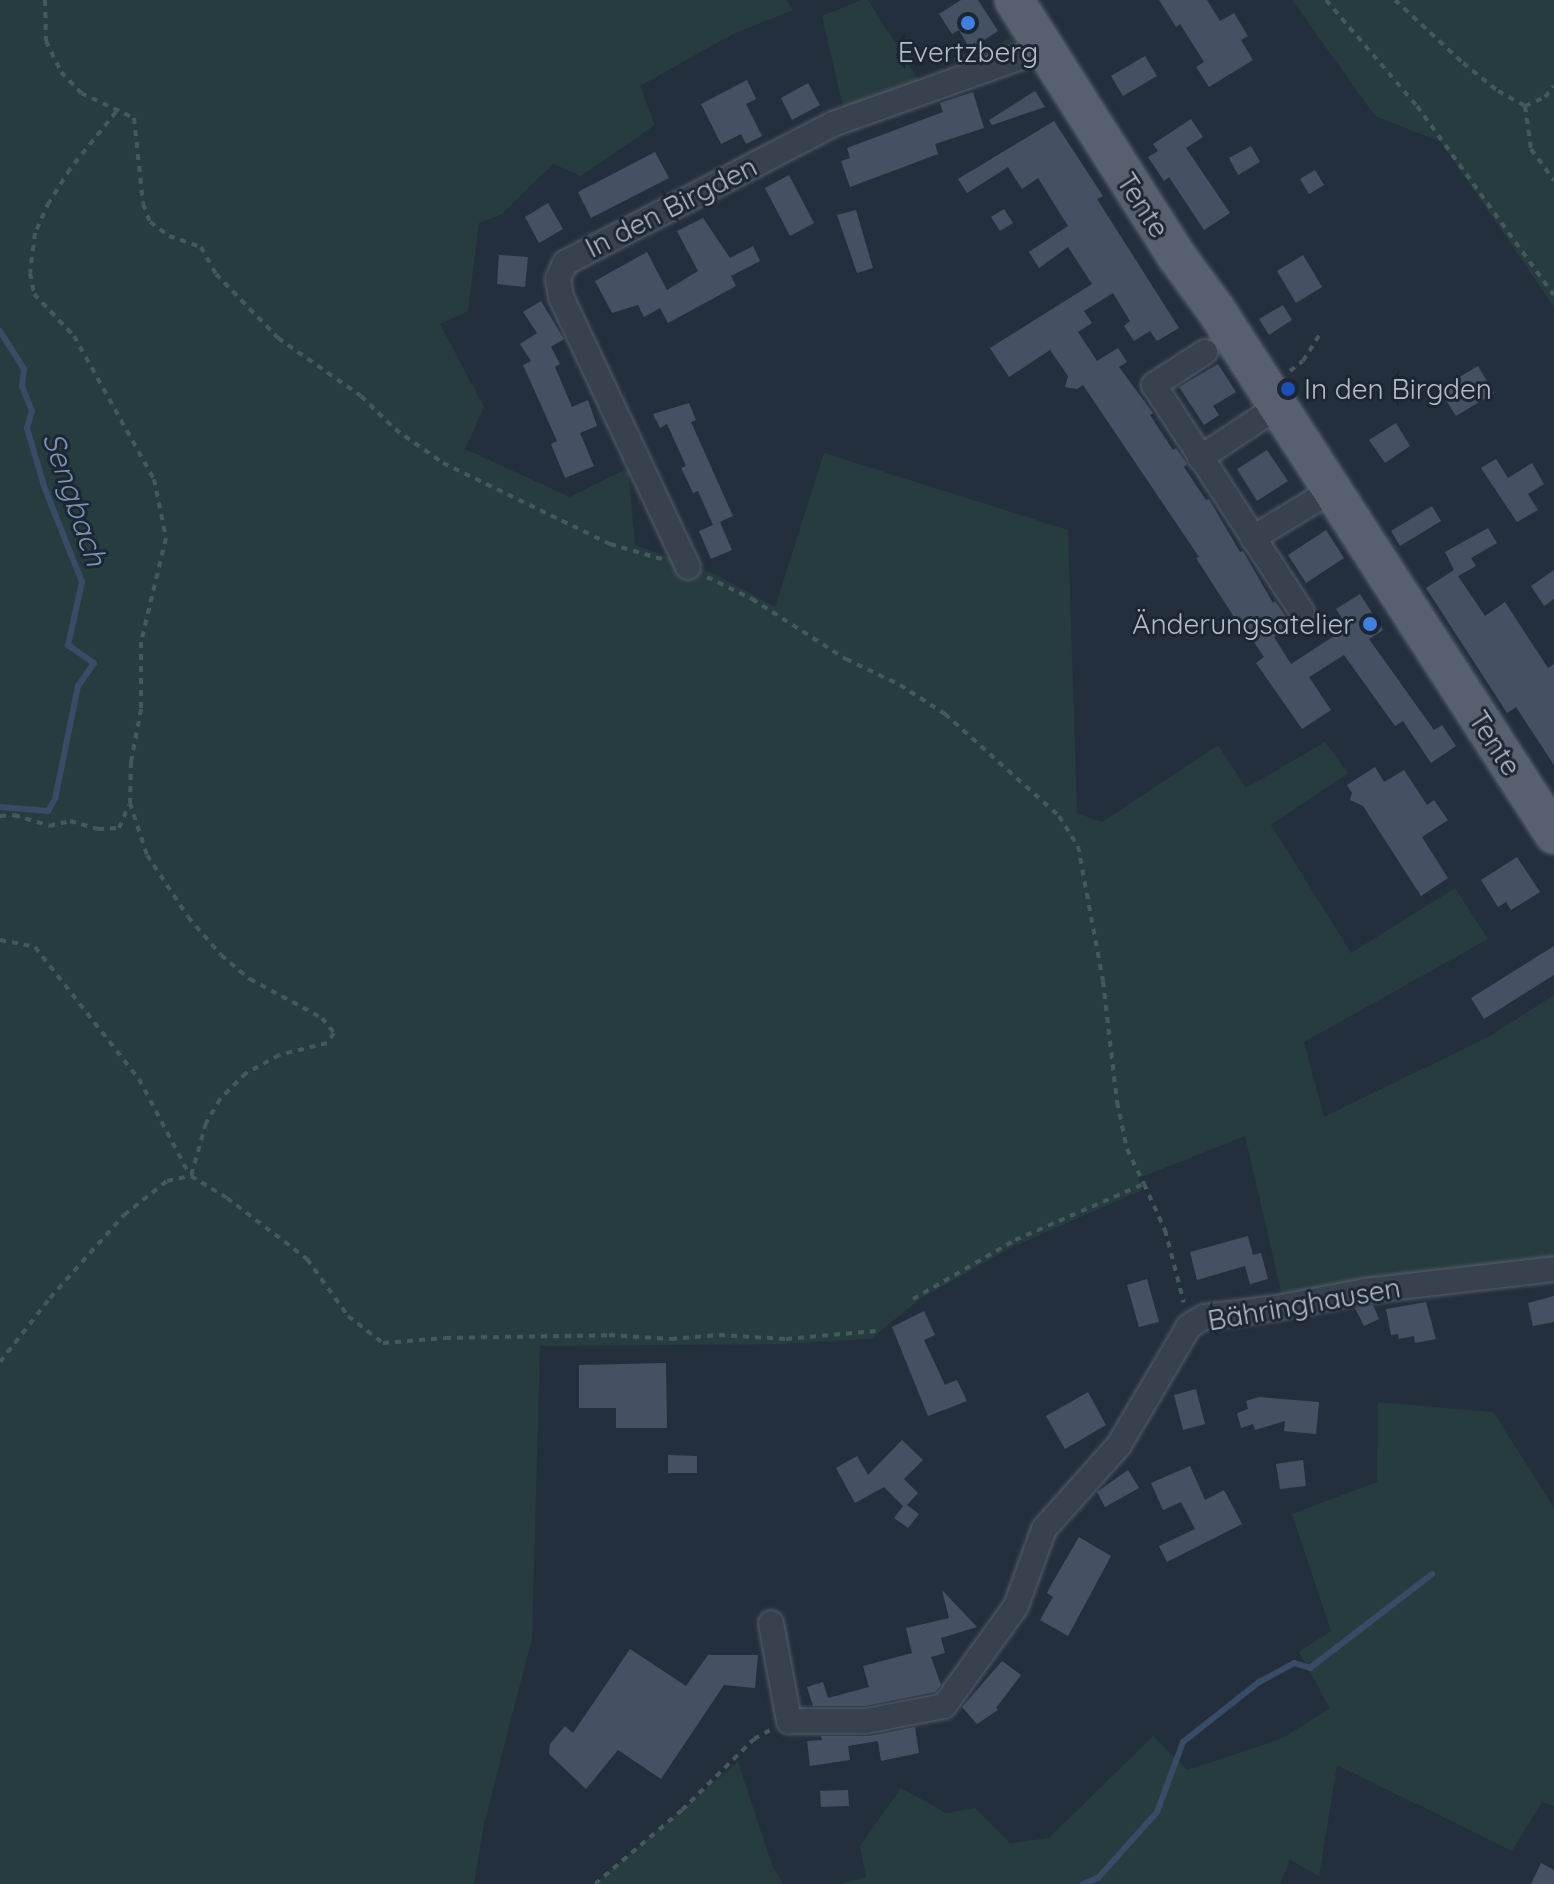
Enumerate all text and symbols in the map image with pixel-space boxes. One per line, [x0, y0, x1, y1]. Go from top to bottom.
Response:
marker: Evertzberg [959, 14, 977, 32]
place label: Evertzberg [898, 35, 1038, 69]
street label: In den Birgden [580, 149, 762, 265]
street label: Tente [1110, 166, 1176, 244]
place label: In den Birgden [1304, 372, 1492, 406]
marker: In den Birgden [1279, 380, 1297, 398]
water label: Sengbach [35, 428, 115, 570]
place label: Änderungsatelier [1132, 607, 1354, 641]
marker: Änderungsatelier [1361, 615, 1379, 633]
street label: Tente [1462, 704, 1528, 782]
street label: Bähringhausen [1205, 1271, 1403, 1337]

